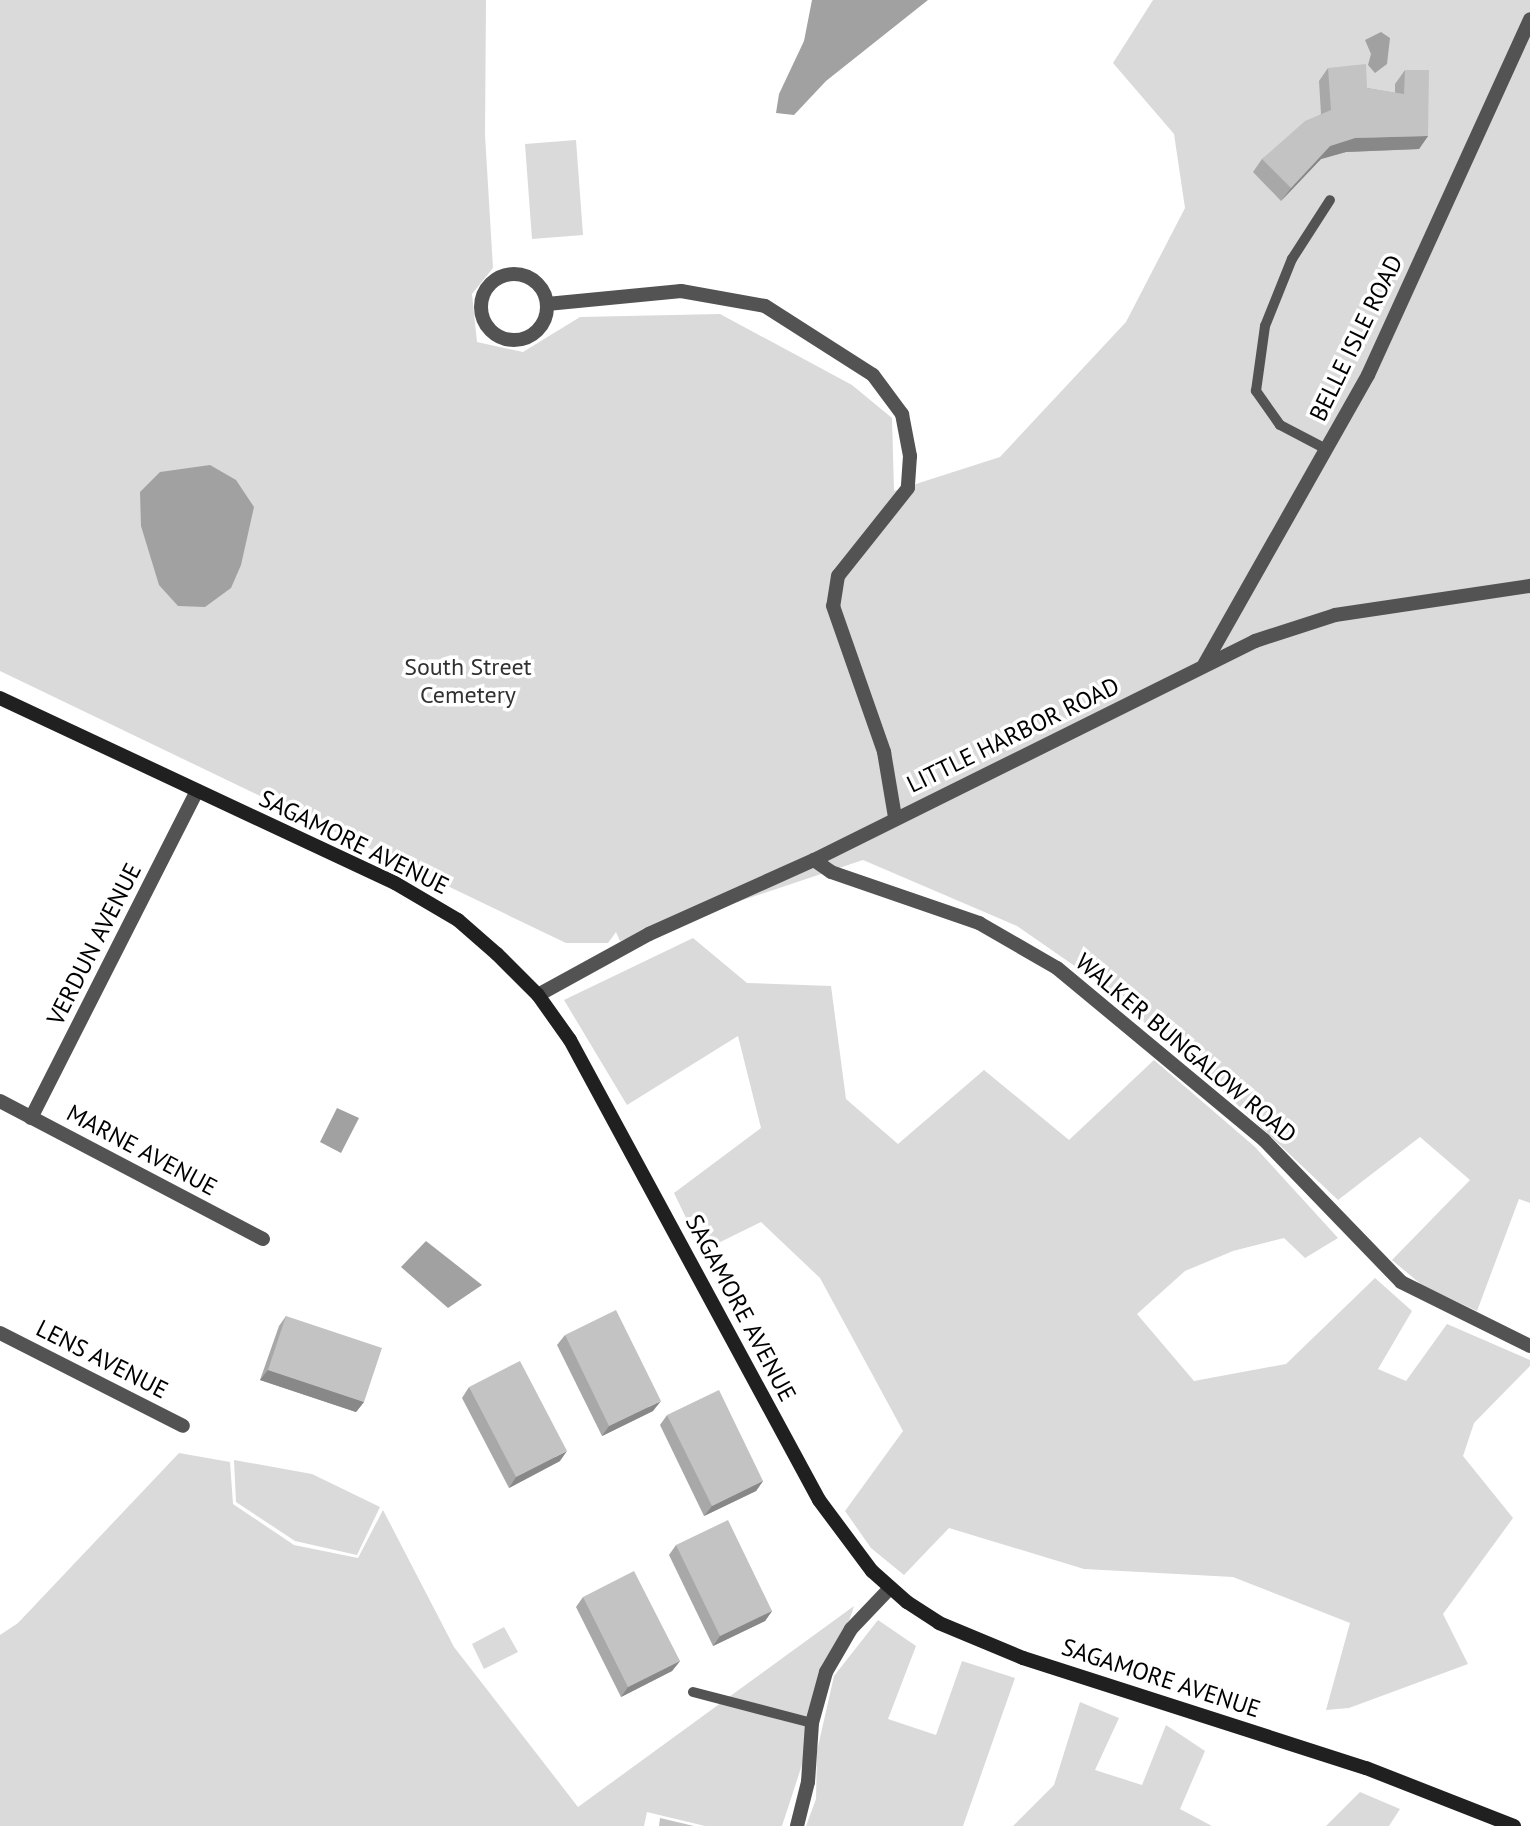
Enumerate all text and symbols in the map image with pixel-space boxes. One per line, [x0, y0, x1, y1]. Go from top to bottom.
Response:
street label: BELLE ISLE ROAD [1303, 250, 1409, 426]
park label: South Street Cemetery [404, 653, 532, 709]
street label: LITTLE HARBOR ROAD [902, 671, 1124, 799]
street label: SAGAMORE AVENUE [254, 783, 454, 901]
street label: VERDUN AVENUE [41, 858, 147, 1030]
street label: WALKER BUNGALOW ROAD [1069, 947, 1303, 1149]
street label: MARNE AVENUE [62, 1098, 222, 1202]
street label: SAGAMORE AVENUE [679, 1209, 803, 1407]
street label: LENS AVENUE [31, 1313, 173, 1405]
street label: SAGAMORE AVENUE [1058, 1632, 1264, 1724]

